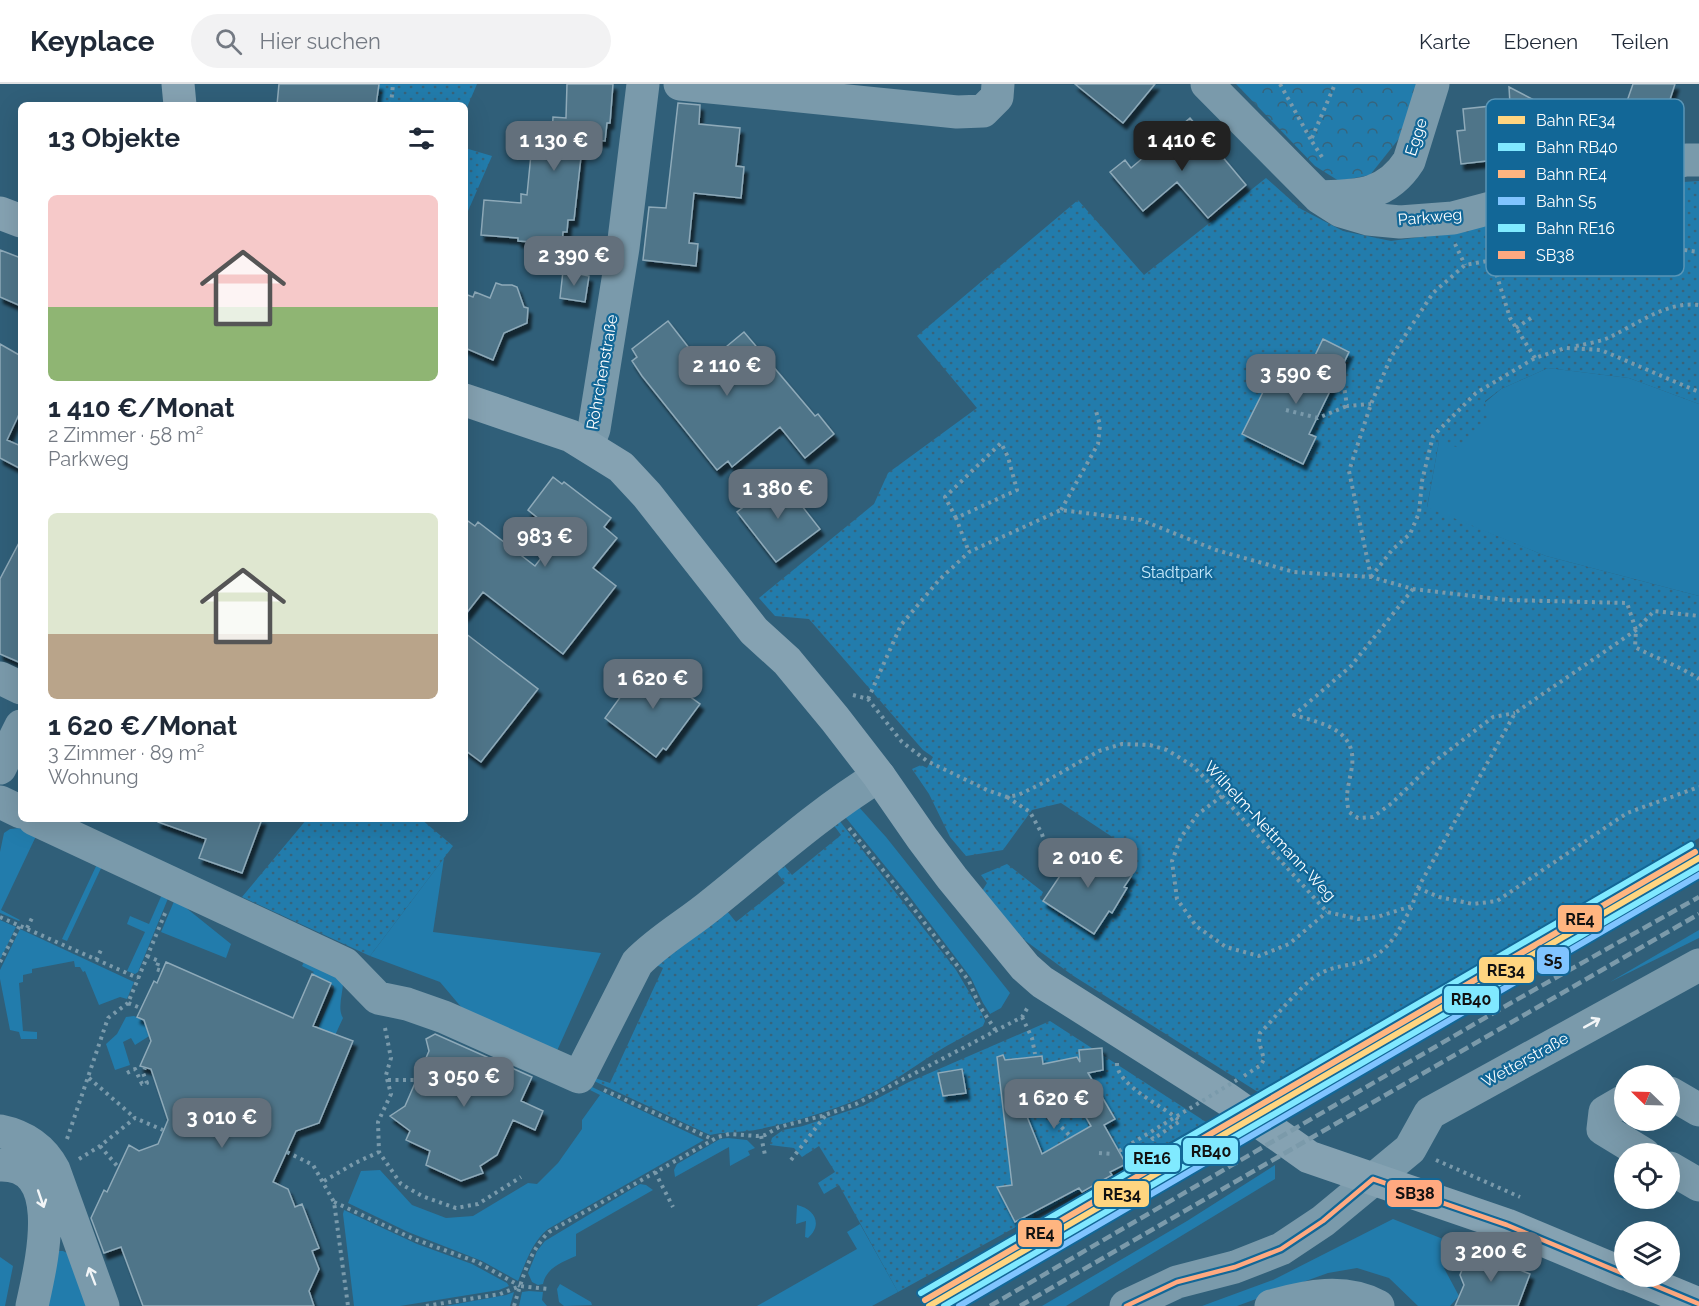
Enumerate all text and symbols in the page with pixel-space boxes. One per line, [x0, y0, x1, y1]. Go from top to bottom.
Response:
search box [191, 14, 611, 68]
text: Keyplace [30, 25, 155, 58]
icon: search [212, 25, 245, 58]
text: Hier suchen [260, 28, 381, 54]
text: Karte [1419, 29, 1470, 54]
text: Ebenen [1503, 29, 1578, 54]
text: Teilen [1611, 29, 1669, 54]
legend [1486, 99, 1684, 276]
text: Bahn RE34 [1536, 111, 1616, 130]
street label: Egge [1401, 116, 1431, 158]
pin: 1 130 € [499, 121, 609, 172]
pin: 1 410 € [1127, 121, 1237, 172]
icon: filters [405, 122, 438, 155]
text: 13 Objekte [48, 123, 180, 153]
text: 1 130 € [520, 128, 588, 152]
text: 1 410 € [1147, 128, 1217, 152]
text: Bahn RB40 [1536, 138, 1618, 157]
text: Bahn RE4 [1536, 165, 1607, 184]
text: Bahn S5 [1536, 192, 1597, 211]
street label: Parkweg [1397, 205, 1463, 229]
text: Bahn RE16 [1536, 219, 1615, 238]
icon: home [189, 234, 297, 342]
pin: 2 390 € [519, 236, 629, 287]
text: 2 390 € [538, 243, 610, 267]
text: SB38 [1536, 246, 1574, 265]
street label: Röhrchenstraße [583, 313, 621, 431]
pin: 2 110 € [672, 346, 782, 397]
text: 2 110 € [693, 353, 761, 377]
pin: 3 590 € [1241, 354, 1351, 405]
text: 3 590 € [1260, 361, 1332, 385]
text: 1 410 €/Monat [48, 393, 234, 423]
text: 2 Zimmer · 58 m² [48, 423, 204, 447]
text: Parkweg [48, 447, 129, 471]
pin: 1 380 € [723, 469, 833, 520]
text: 1 380 € [743, 476, 813, 500]
pin: 983 € [503, 517, 587, 568]
text: 983 € [517, 524, 573, 548]
icon: home [189, 552, 297, 660]
park label: Stadtpark [1141, 563, 1213, 582]
pin: 1 620 € [598, 659, 708, 710]
text: 1 620 € [617, 666, 689, 690]
text: 1 620 €/Monat [48, 711, 237, 741]
text: 3 Zimmer · 89 m² [48, 741, 205, 765]
street label: Wilhelm-Nettmann-Weg [1200, 757, 1340, 905]
text: Wohnung [48, 765, 139, 789]
pin: 2 010 € [1033, 838, 1143, 889]
text: 2 010 € [1052, 845, 1124, 869]
line badge: RE4 [1557, 904, 1603, 933]
text: RE4 [1565, 910, 1595, 929]
line badge: S5 [1536, 946, 1570, 975]
text: S5 [1544, 951, 1562, 970]
line badge: RE34 [1478, 956, 1535, 984]
text: RE34 [1487, 961, 1525, 980]
line badge: RB40 [1443, 985, 1500, 1014]
text: RB40 [1451, 990, 1491, 1009]
one-way arrow [1583, 1017, 1600, 1029]
street label: Wetterstraße [1478, 1028, 1572, 1092]
pin: 3 050 € [409, 1057, 519, 1108]
text: 3 050 € [428, 1064, 500, 1088]
north arrow [1614, 1065, 1680, 1131]
map controls [1614, 1065, 1680, 1287]
pin: 1 620 € [999, 1079, 1109, 1130]
text: 1 620 € [1018, 1086, 1090, 1110]
pin: 3 010 € [167, 1098, 277, 1149]
text: 3 010 € [186, 1105, 258, 1129]
line badge: RB40 [1182, 1137, 1239, 1165]
text: RB40 [1191, 1142, 1231, 1161]
button: locate [1614, 1143, 1680, 1209]
line badge: RE16 [1124, 1144, 1181, 1173]
text: RE16 [1133, 1149, 1171, 1168]
line badge: SB38 [1386, 1179, 1443, 1208]
line badge: RE34 [1093, 1180, 1150, 1208]
text: SB38 [1395, 1184, 1435, 1203]
text: RE34 [1103, 1185, 1141, 1204]
one-way arrow [36, 1189, 47, 1208]
line badge: RE4 [1017, 1219, 1063, 1248]
button: layers [1614, 1221, 1680, 1287]
text: RE4 [1025, 1224, 1055, 1243]
pin: 3 200 € [1436, 1232, 1546, 1283]
text: 3 200 € [1455, 1239, 1527, 1263]
one-way arrow [86, 1267, 97, 1286]

